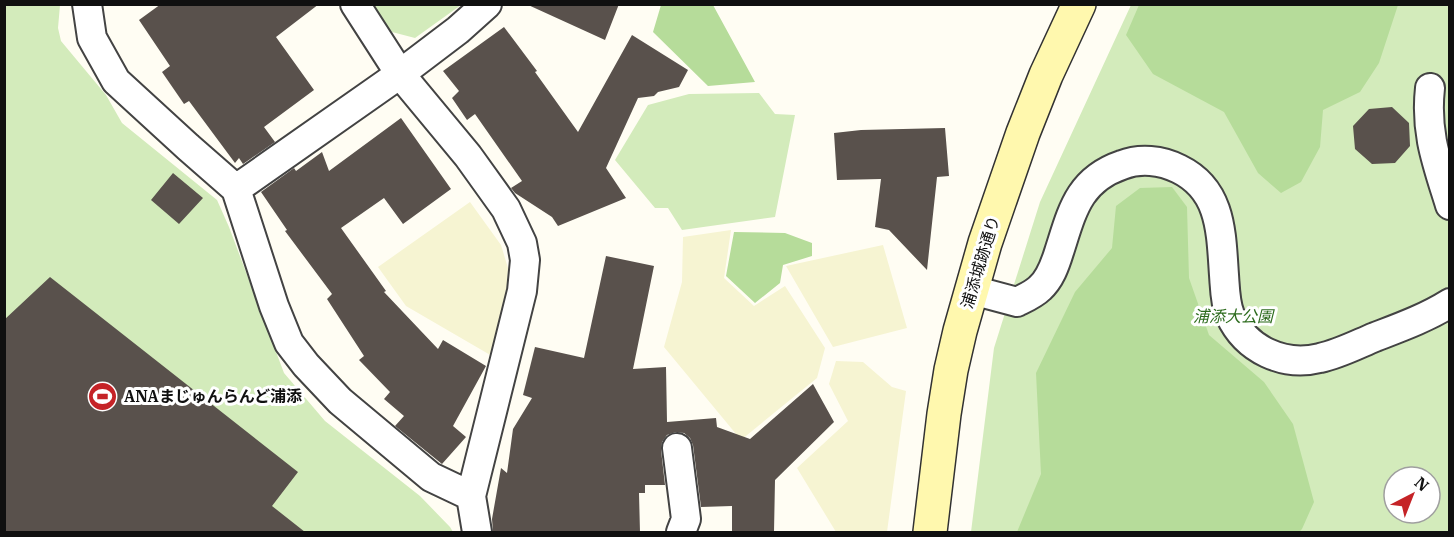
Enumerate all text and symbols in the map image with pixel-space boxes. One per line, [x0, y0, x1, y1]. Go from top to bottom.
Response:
street label: 浦添城跡通り [956, 213, 1004, 311]
park label: 浦添大公園 [1193, 306, 1275, 326]
sports icon: ANAまじゅんらんど浦添 [87, 380, 119, 412]
place label: ANAまじゅんらんど浦添 [124, 386, 302, 406]
north arrow [1382, 465, 1442, 525]
text: N [1411, 472, 1433, 496]

